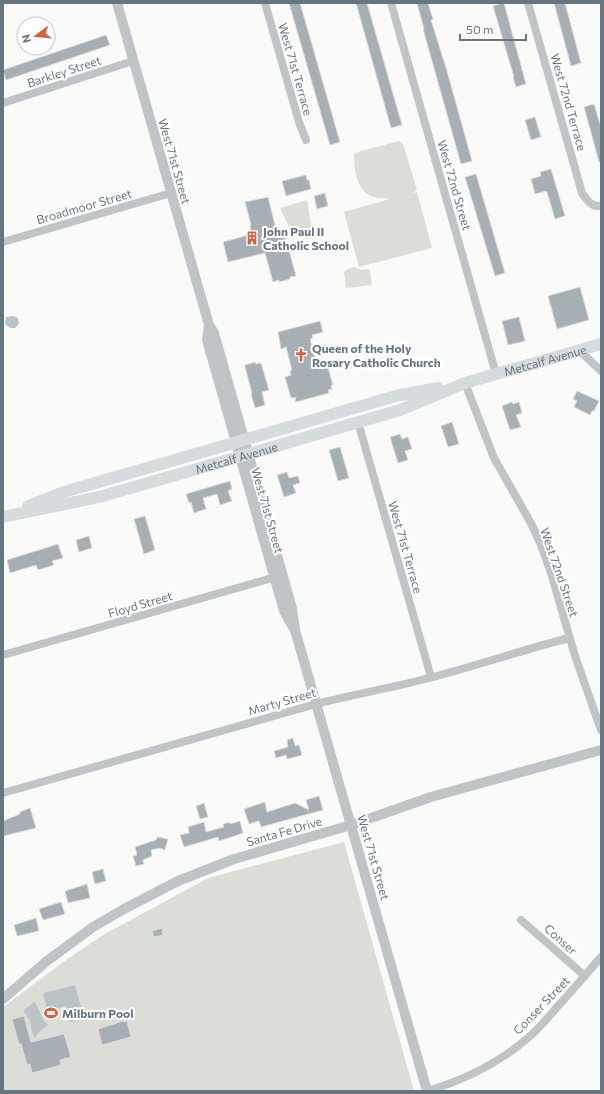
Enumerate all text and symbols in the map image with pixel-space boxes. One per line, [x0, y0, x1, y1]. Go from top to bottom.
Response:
north arrow [16, 16, 56, 56]
scale bar [460, 16, 526, 42]
street label: West 71st Terrace [276, 21, 316, 117]
text: 50 m [466, 22, 494, 36]
text: N [19, 33, 33, 45]
street label: Barkley Street [25, 52, 103, 90]
street label: West 72nd Terrace [548, 52, 590, 152]
street label: West 71st Street [156, 117, 194, 205]
street label: West 72nd Street [435, 138, 475, 232]
street label: Broadmoor Street [35, 186, 133, 226]
place label: John Paul II Catholic School [263, 224, 349, 252]
building icon: John Paul II Catholic School [244, 230, 260, 246]
place label: Queen of the Holy Rosary Catholic Church [312, 341, 441, 369]
street label: Metcalf Avenue [502, 342, 588, 378]
church icon: Queen of the Holy Rosary Catholic Church [293, 347, 309, 363]
street label: Metcalf Avenue [194, 439, 279, 476]
street label: West 71st Street [249, 466, 287, 554]
street label: West 71st Terrace [386, 499, 426, 595]
street label: West 72nd Street [538, 526, 582, 619]
street label: Floyd Street [106, 588, 174, 620]
street label: Marty Street [247, 685, 318, 717]
street label: West 71st Street [355, 813, 393, 901]
street label: Santa Fe Drive [245, 814, 323, 848]
street label: Conser [542, 921, 580, 957]
street label: Conser Street [510, 973, 572, 1037]
sports icon: Milburn Pool [43, 1005, 59, 1021]
place label: Milburn Pool [62, 1006, 134, 1020]

